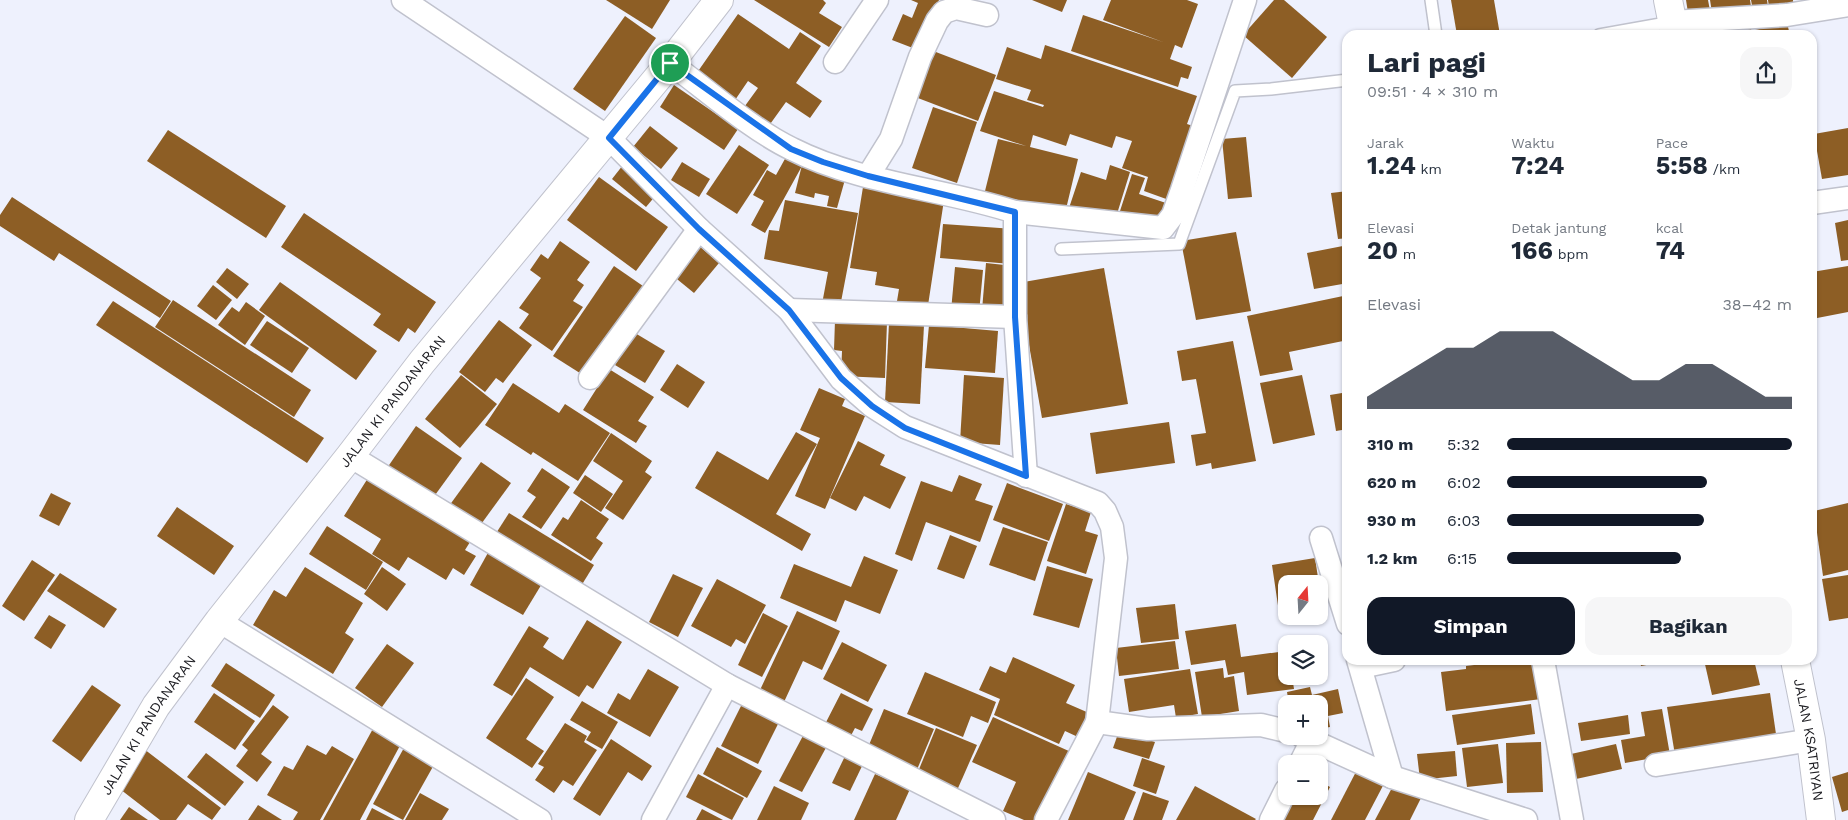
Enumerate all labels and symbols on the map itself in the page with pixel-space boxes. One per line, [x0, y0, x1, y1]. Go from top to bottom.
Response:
pin [649, 42, 691, 84]
street label: JALAN KI PANDANARAN [336, 332, 449, 470]
north arrow [1278, 575, 1328, 625]
street label: JALAN KI PANDANARAN [98, 652, 199, 798]
street label: JALAN KSATRIYAN [1791, 677, 1827, 802]

